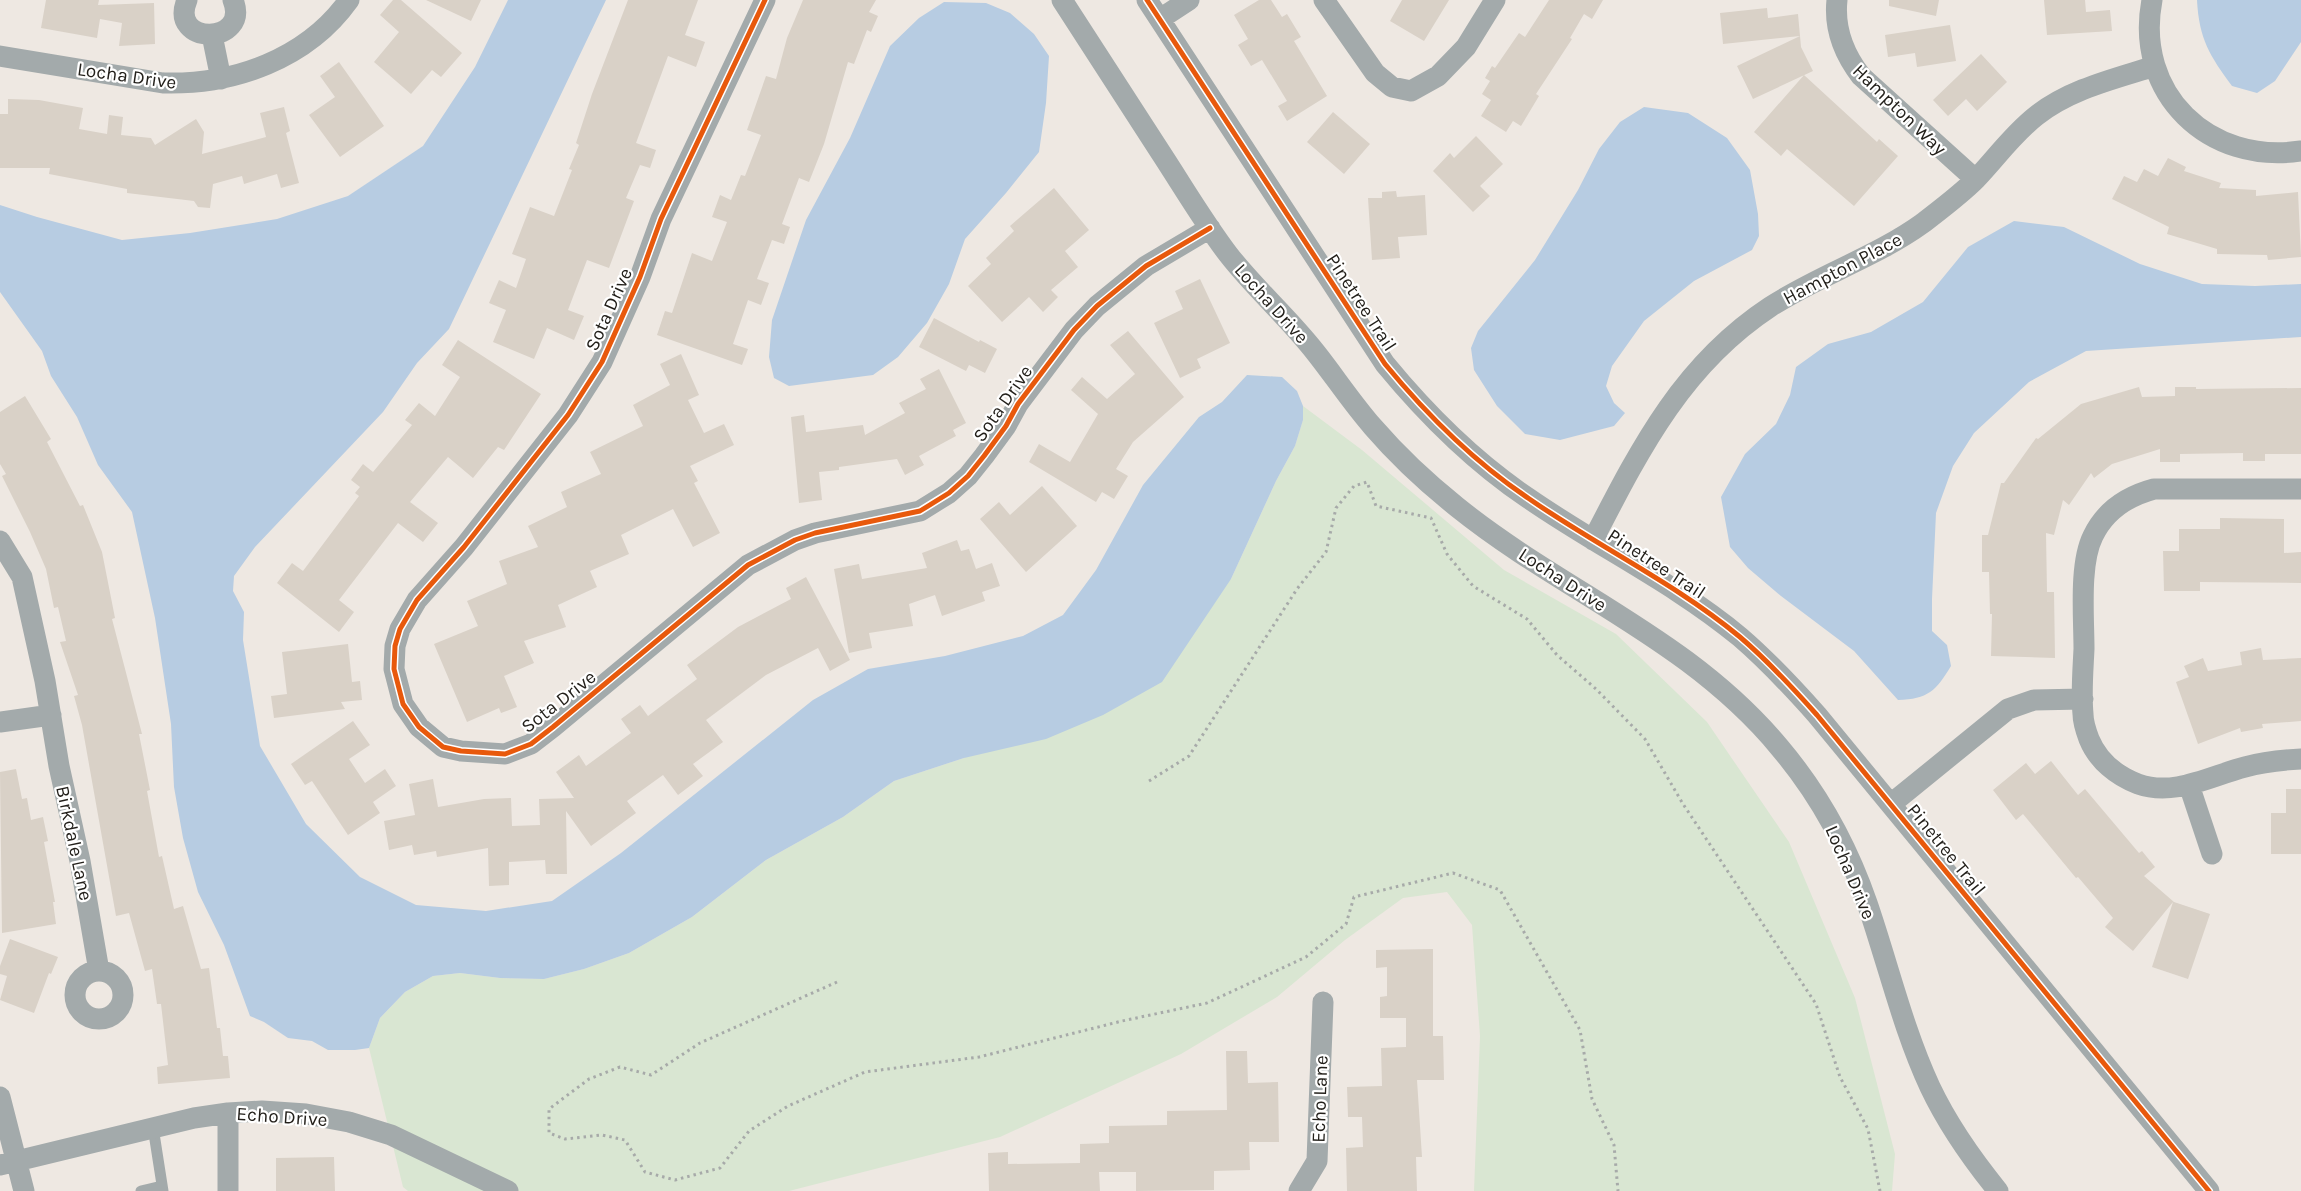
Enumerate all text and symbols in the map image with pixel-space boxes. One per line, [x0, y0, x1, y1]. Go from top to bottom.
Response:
street label: Locha Drive [76, 58, 178, 94]
street label: Hampton Way [1848, 60, 1951, 160]
street label: Hampton Place [1779, 228, 1906, 309]
street label: Pinetree Trail [1321, 250, 1401, 355]
street label: Locha Drive [1230, 259, 1313, 348]
street label: Sota Drive [581, 265, 637, 354]
street label: Sota Drive [968, 361, 1037, 446]
street label: Pinetree Trail [1604, 524, 1709, 604]
street label: Locha Drive [1515, 543, 1610, 616]
street label: Sota Drive [517, 666, 600, 738]
street label: Birkdale Lane [51, 784, 97, 903]
street label: Pinetree Trail [1902, 799, 1990, 900]
street label: Locha Drive [1820, 822, 1880, 923]
street label: Echo Lane [1307, 1055, 1333, 1143]
street label: Echo Drive [236, 1103, 328, 1131]

